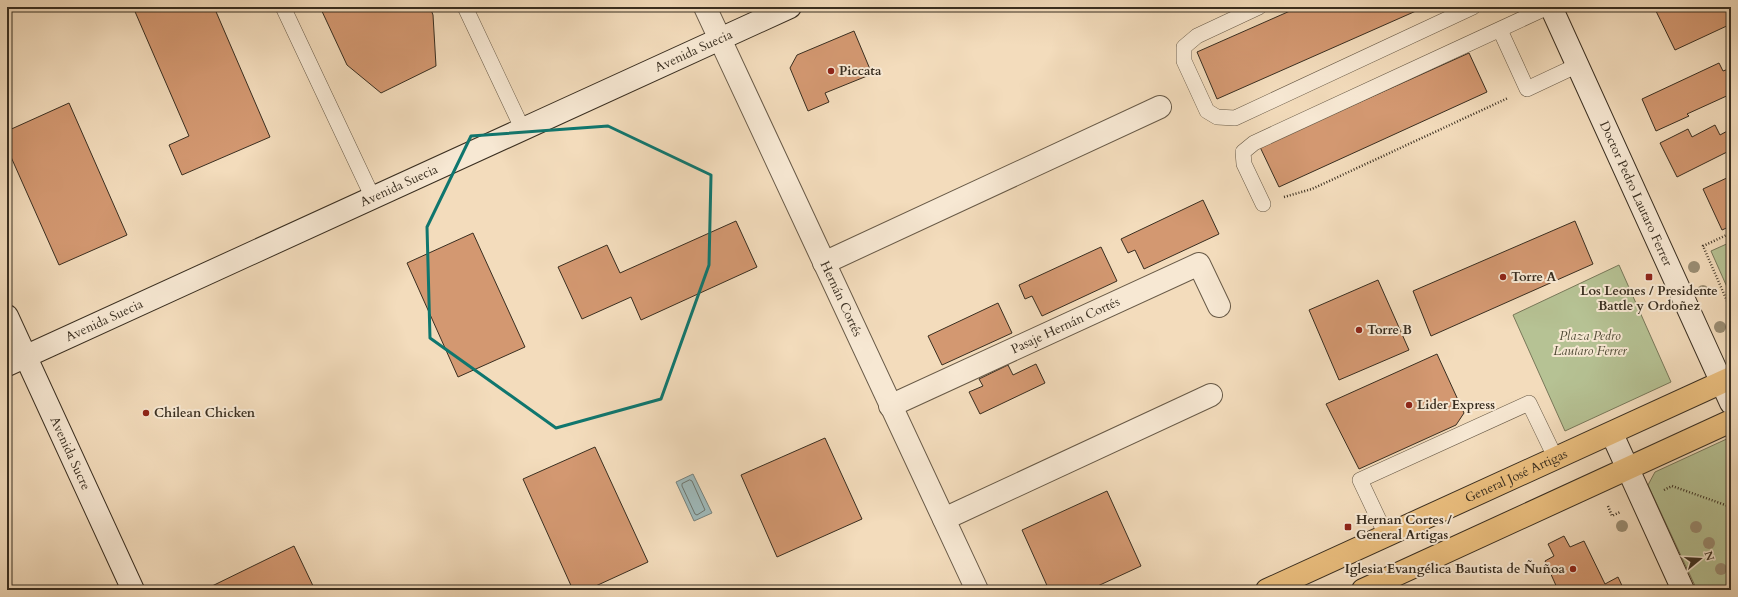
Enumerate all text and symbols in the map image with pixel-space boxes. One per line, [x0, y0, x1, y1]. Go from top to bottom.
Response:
street label: Avenida Suecia [652, 25, 736, 77]
place label: Piccata [839, 62, 882, 80]
marker: Piccata [826, 66, 836, 76]
street label: Doctor Pedro Lautaro Ferrer [1595, 118, 1677, 269]
street label: Avenida Suecia [357, 160, 441, 211]
street label: Hernán Cortés [816, 258, 867, 340]
place label: Torre A [1511, 268, 1556, 286]
marker: Torre A [1498, 272, 1508, 282]
marker: Los Leones / Presidente Battle y Ordoñez [1644, 272, 1654, 282]
place label: Los Leones / Presidente Battle y Ordoñez [1580, 282, 1718, 315]
street label: Pasaje Hernán Cortés [1008, 293, 1123, 358]
street label: Avenida Suecia [63, 295, 146, 346]
place label: Torre B [1367, 321, 1412, 339]
marker: Torre B [1354, 325, 1364, 335]
park label: Plaza Pedro Lautaro Ferrer [1553, 327, 1628, 360]
place label: Lider Express [1417, 396, 1495, 414]
marker: Lider Express [1404, 400, 1414, 410]
place label: Chilean Chicken [154, 404, 256, 422]
marker: Chilean Chicken [141, 408, 151, 418]
street label: Avenida Sucre [45, 414, 95, 493]
street label: General José Artigas [1462, 445, 1570, 507]
place label: Hernan Cortes / General Artigas [1356, 511, 1452, 544]
marker: Hernan Cortes / General Artigas [1343, 522, 1353, 532]
north arrow [1680, 539, 1720, 579]
text: N [1700, 549, 1718, 563]
place label: Iglesia Evangélica Bautista de Ñuñoa [1345, 560, 1566, 578]
marker: Iglesia Evangélica Bautista de Ñuñoa [1568, 564, 1578, 574]

